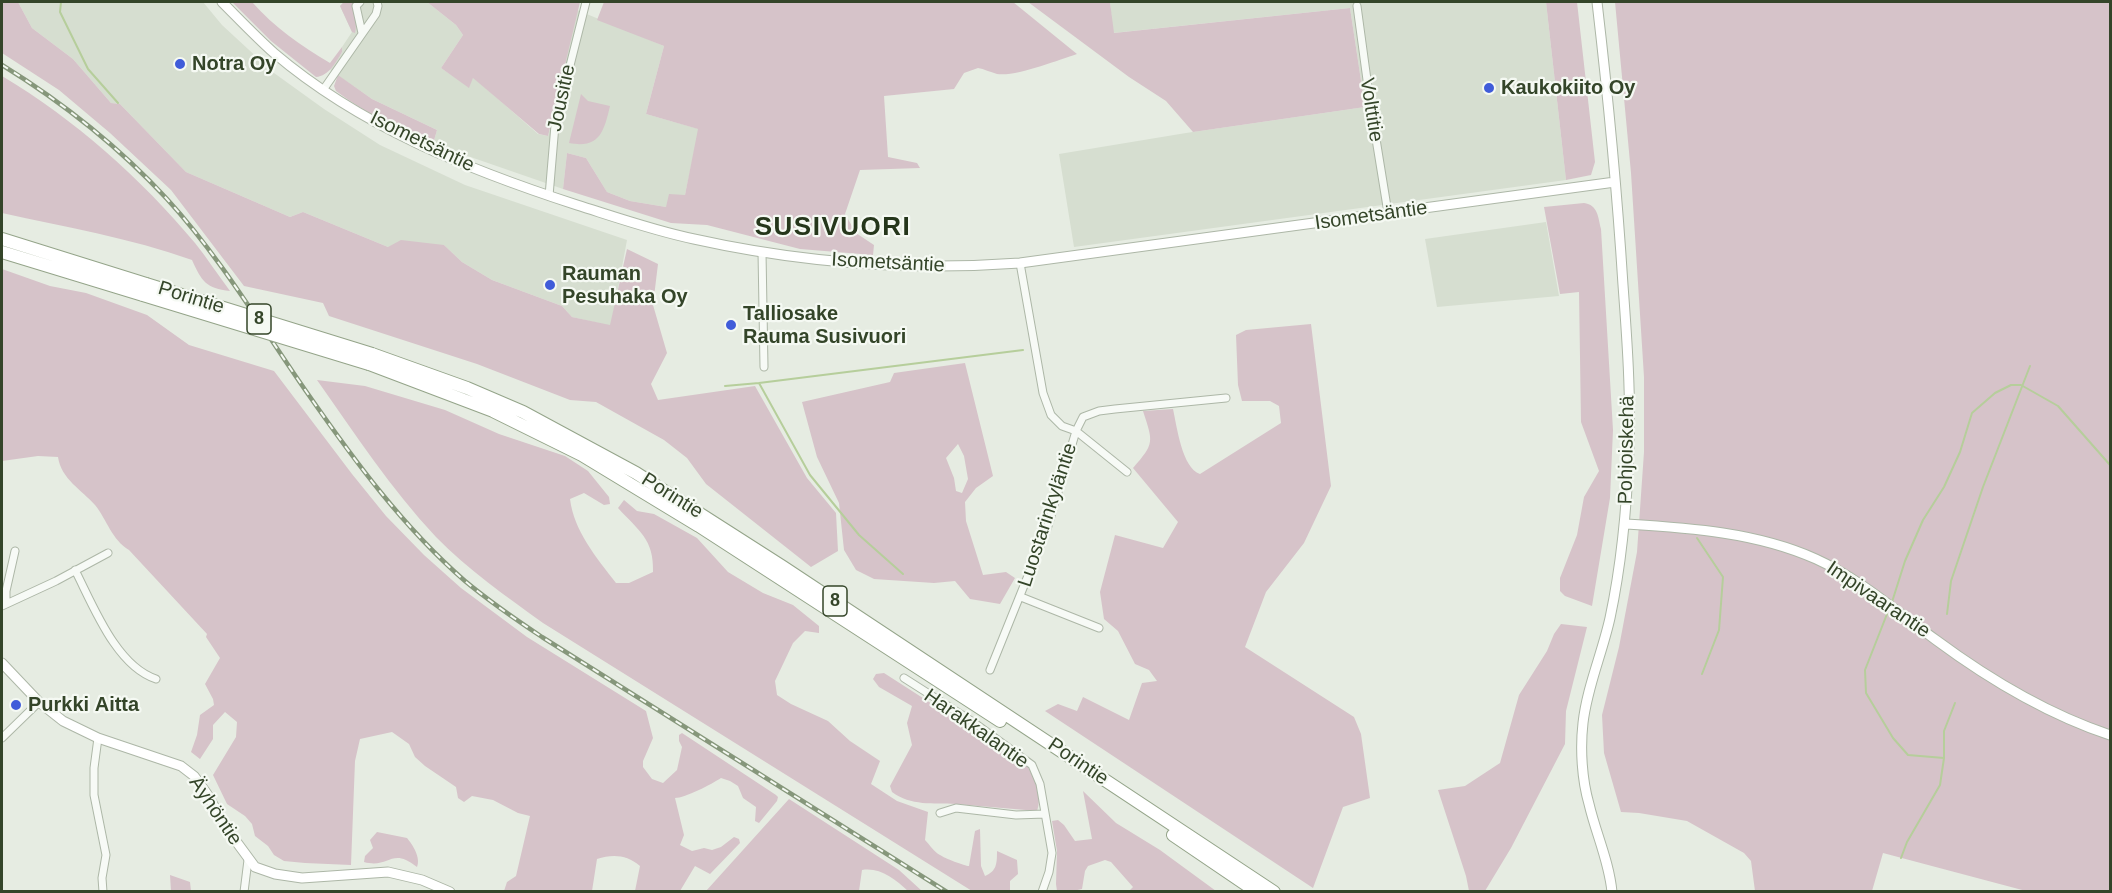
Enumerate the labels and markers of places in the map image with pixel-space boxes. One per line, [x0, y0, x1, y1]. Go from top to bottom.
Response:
place label: Notra Oy [192, 52, 276, 76]
marker: Notra Oy [173, 57, 187, 71]
place label: Kaukokiito Oy [1501, 76, 1635, 100]
marker: Kaukokiito Oy [1482, 81, 1496, 95]
place label: Rauman Pesuhaka Oy [562, 262, 688, 309]
marker: Rauman Pesuhaka Oy [543, 278, 557, 292]
place label: Talliosake Rauma Susivuori [743, 302, 906, 349]
marker: Talliosake Rauma Susivuori [724, 318, 738, 332]
place label: Purkki Aitta [28, 693, 139, 717]
marker: Purkki Aitta [9, 698, 23, 712]

